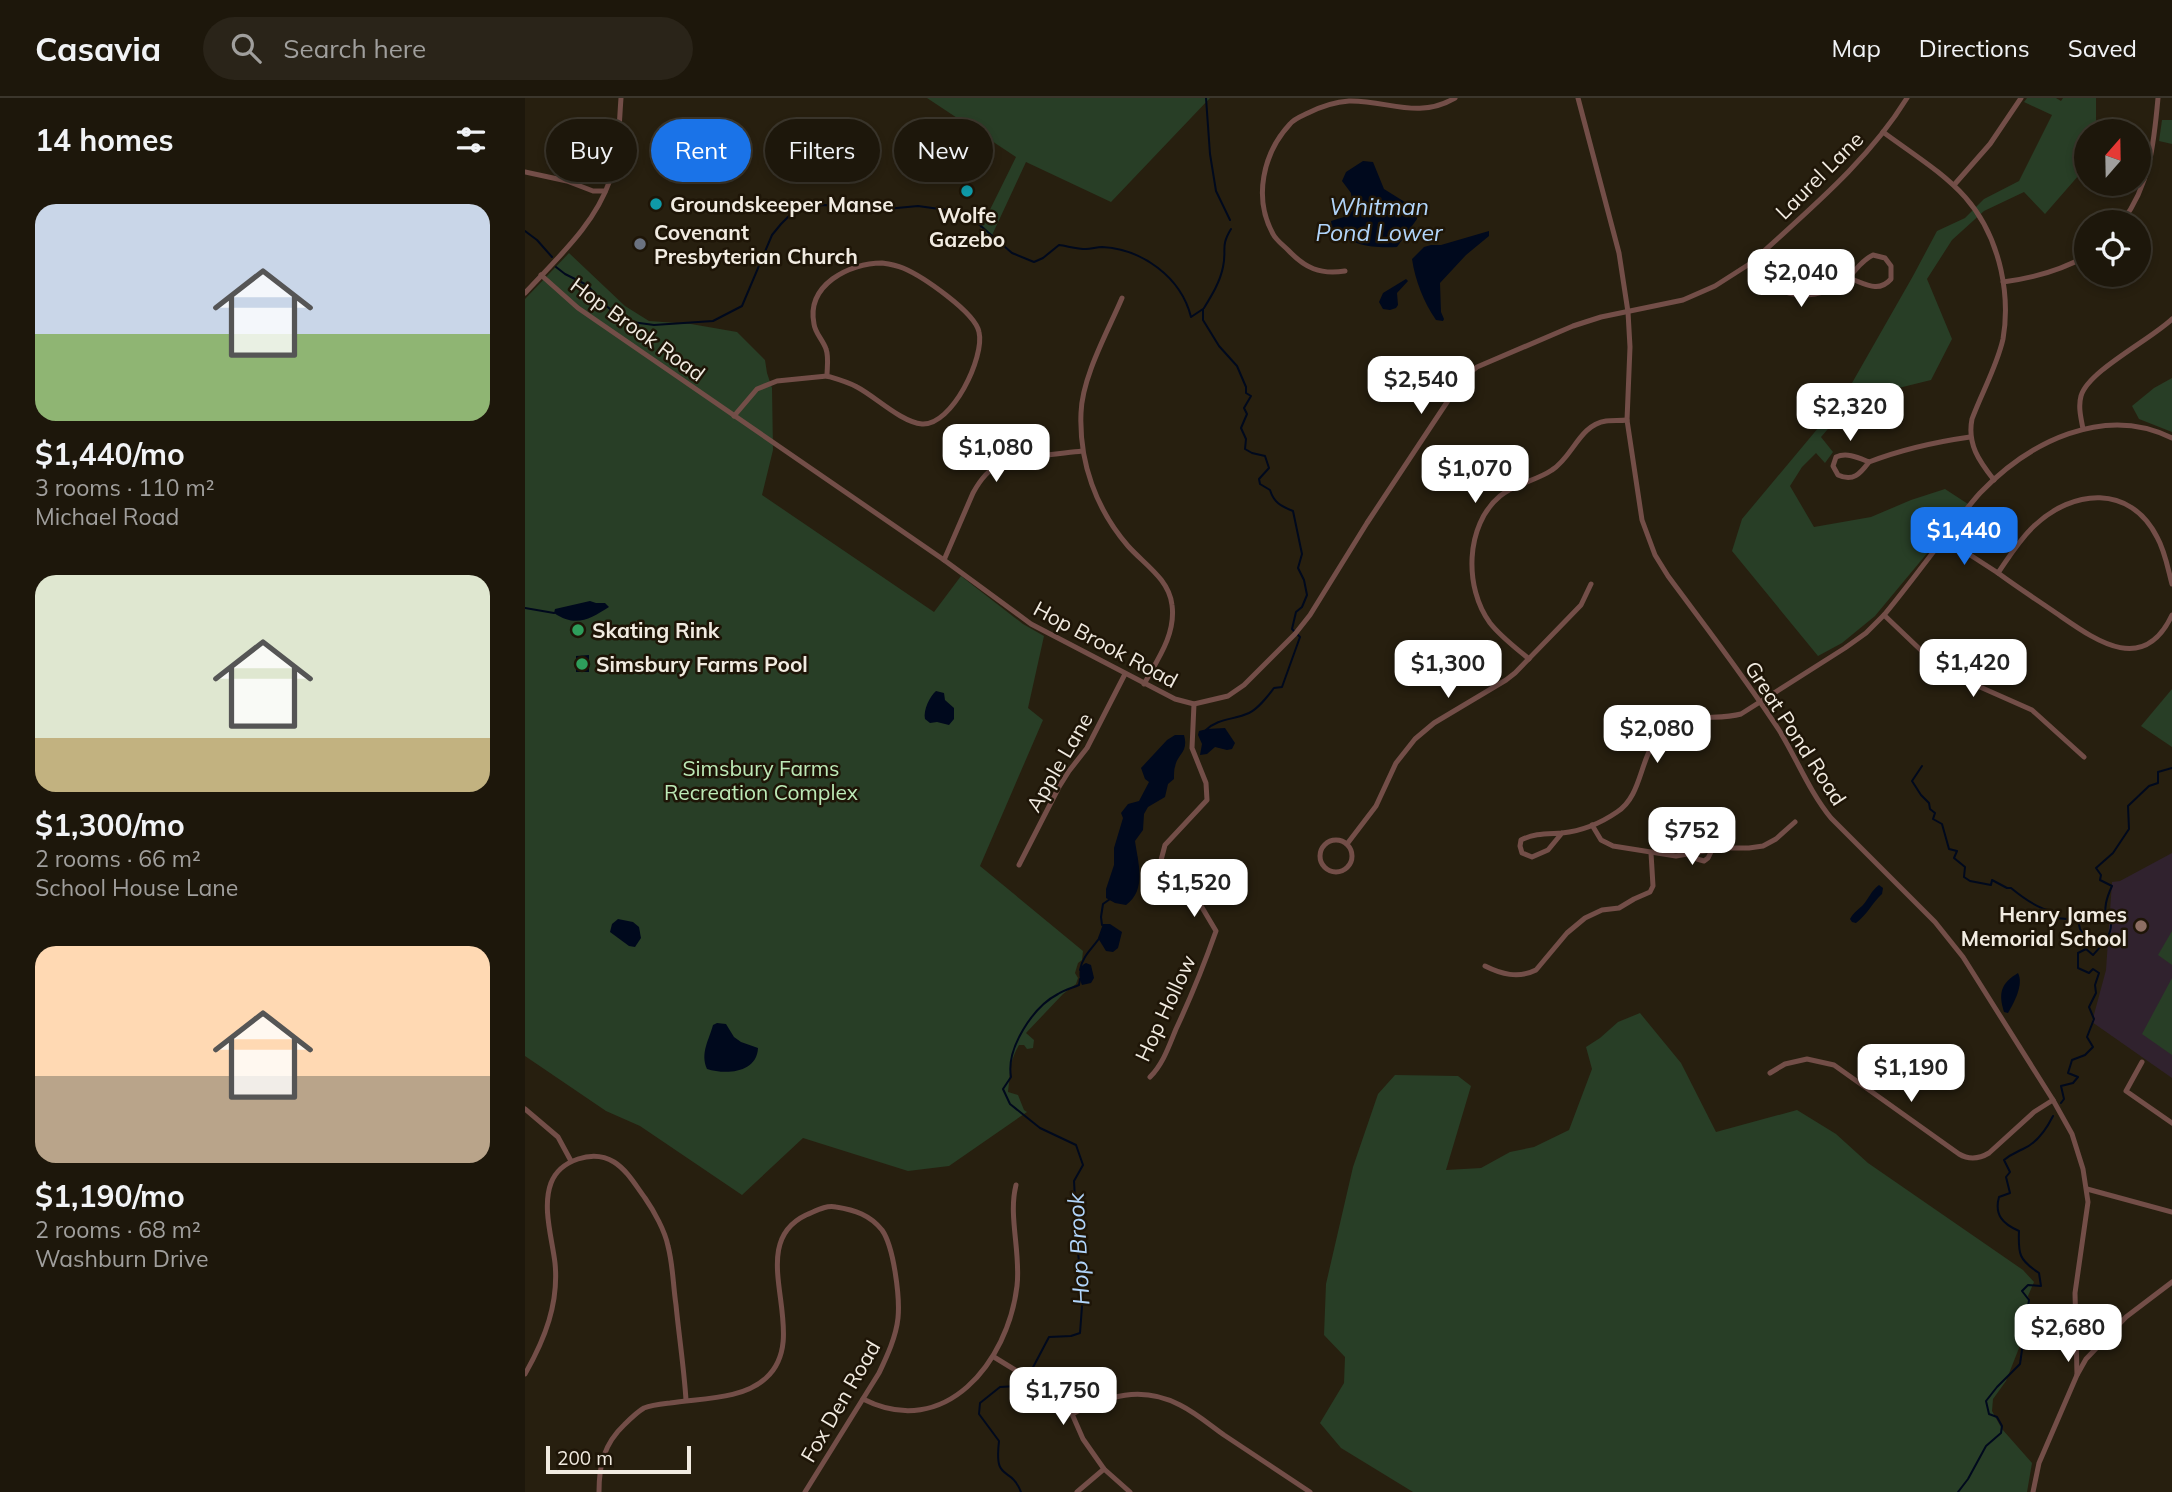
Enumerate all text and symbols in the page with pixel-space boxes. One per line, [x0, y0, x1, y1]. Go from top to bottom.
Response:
search box [203, 17, 693, 80]
text: Casavia [35, 28, 161, 69]
icon: search [227, 29, 265, 67]
text: Search here [283, 32, 426, 65]
text: Map [1831, 33, 1881, 63]
text: Directions [1919, 33, 2030, 63]
text: Saved [2068, 33, 2137, 63]
chip: Buy [546, 119, 637, 182]
chip: Rent [651, 119, 751, 182]
chip: Filters [765, 119, 880, 182]
chip: New [894, 119, 993, 182]
north arrow [2074, 119, 2151, 196]
map controls [2074, 119, 2151, 287]
text: 14 homes [35, 121, 174, 159]
icon: filters [452, 121, 490, 159]
street label: Laurel Lane [1770, 126, 1868, 224]
marker: Wolfe Gazebo [959, 183, 975, 199]
place label: Groundskeeper Manse [670, 191, 894, 217]
water label: Whitman Pond Lower [1316, 192, 1444, 247]
marker: Groundskeeper Manse [648, 196, 664, 212]
place label: Wolfe Gazebo [929, 202, 1005, 252]
button: locate [2074, 210, 2151, 287]
place label: Covenant Presbyterian Church [654, 219, 858, 269]
marker: Covenant Presbyterian Church [632, 236, 648, 252]
icon: home [200, 250, 326, 376]
pin: $2,040 [1744, 250, 1858, 309]
text: $2,040 [1764, 257, 1838, 286]
street label: Hop Brook Road [566, 272, 710, 386]
pin: $2,540 [1364, 356, 1478, 416]
text: $2,540 [1384, 364, 1458, 393]
pin: $2,320 [1793, 384, 1907, 443]
text: $2,320 [1813, 391, 1887, 420]
pin: $1,080 [939, 424, 1053, 484]
text: $1,080 [959, 432, 1033, 461]
text: $1,440/mo [35, 435, 185, 473]
pin: $1,070 [1418, 446, 1532, 505]
text: $1,070 [1438, 453, 1512, 482]
text: 3 rooms · 110 m² [35, 473, 215, 502]
text: Michael Road [35, 502, 179, 531]
pin: $1,440 [1907, 508, 2021, 567]
text: $1,440 [1927, 515, 2001, 544]
street label: Hop Brook Road [1029, 595, 1183, 693]
place label: Skating Rink [592, 617, 720, 643]
icon: home [200, 621, 326, 747]
marker: Skating Rink [570, 622, 586, 638]
pin: $1,300 [1391, 640, 1505, 700]
pin: $1,420 [1916, 640, 2030, 699]
text: $1,420 [1936, 647, 2010, 676]
text: $1,300 [1411, 648, 1485, 677]
place label: Simsbury Farms Pool [596, 651, 808, 677]
marker: Simsbury Farms Pool [574, 656, 590, 672]
street label: Great Pond Road [1740, 656, 1852, 810]
pin: $2,080 [1600, 706, 1714, 765]
street label: Apple Lane [1020, 708, 1098, 816]
text: $2,080 [1620, 713, 1694, 742]
park label: Simsbury Farms Recreation Complex [664, 755, 858, 805]
text: $1,300/mo [35, 806, 185, 844]
pin: $752 [1651, 808, 1733, 867]
text: $752 [1664, 815, 1720, 844]
text: 2 rooms · 66 m² [35, 844, 201, 873]
pin: $1,520 [1137, 860, 1251, 919]
text: $1,520 [1157, 867, 1231, 896]
text: School House Lane [35, 873, 238, 902]
place label: Henry James Memorial School [1961, 901, 2127, 951]
marker: Henry James Memorial School [2133, 918, 2149, 934]
street label: Hop Hollow [1129, 951, 1201, 1065]
icon: home [200, 992, 326, 1118]
pin: $1,190 [1854, 1044, 1968, 1104]
text: $1,190 [1874, 1052, 1948, 1081]
text: $1,190/mo [35, 1177, 185, 1215]
water label: Hop Brook [1061, 1191, 1095, 1306]
text: 2 rooms · 68 m² [35, 1215, 201, 1244]
text: Washburn Drive [35, 1244, 208, 1273]
pin: $2,680 [2011, 1304, 2125, 1364]
text: $2,680 [2031, 1312, 2105, 1341]
street label: Fox Den Road [795, 1336, 885, 1466]
pin: $1,750 [1006, 1368, 1120, 1427]
text: $1,750 [1026, 1375, 1100, 1404]
scale bar [546, 1443, 691, 1475]
text: 200 m [557, 1446, 613, 1470]

